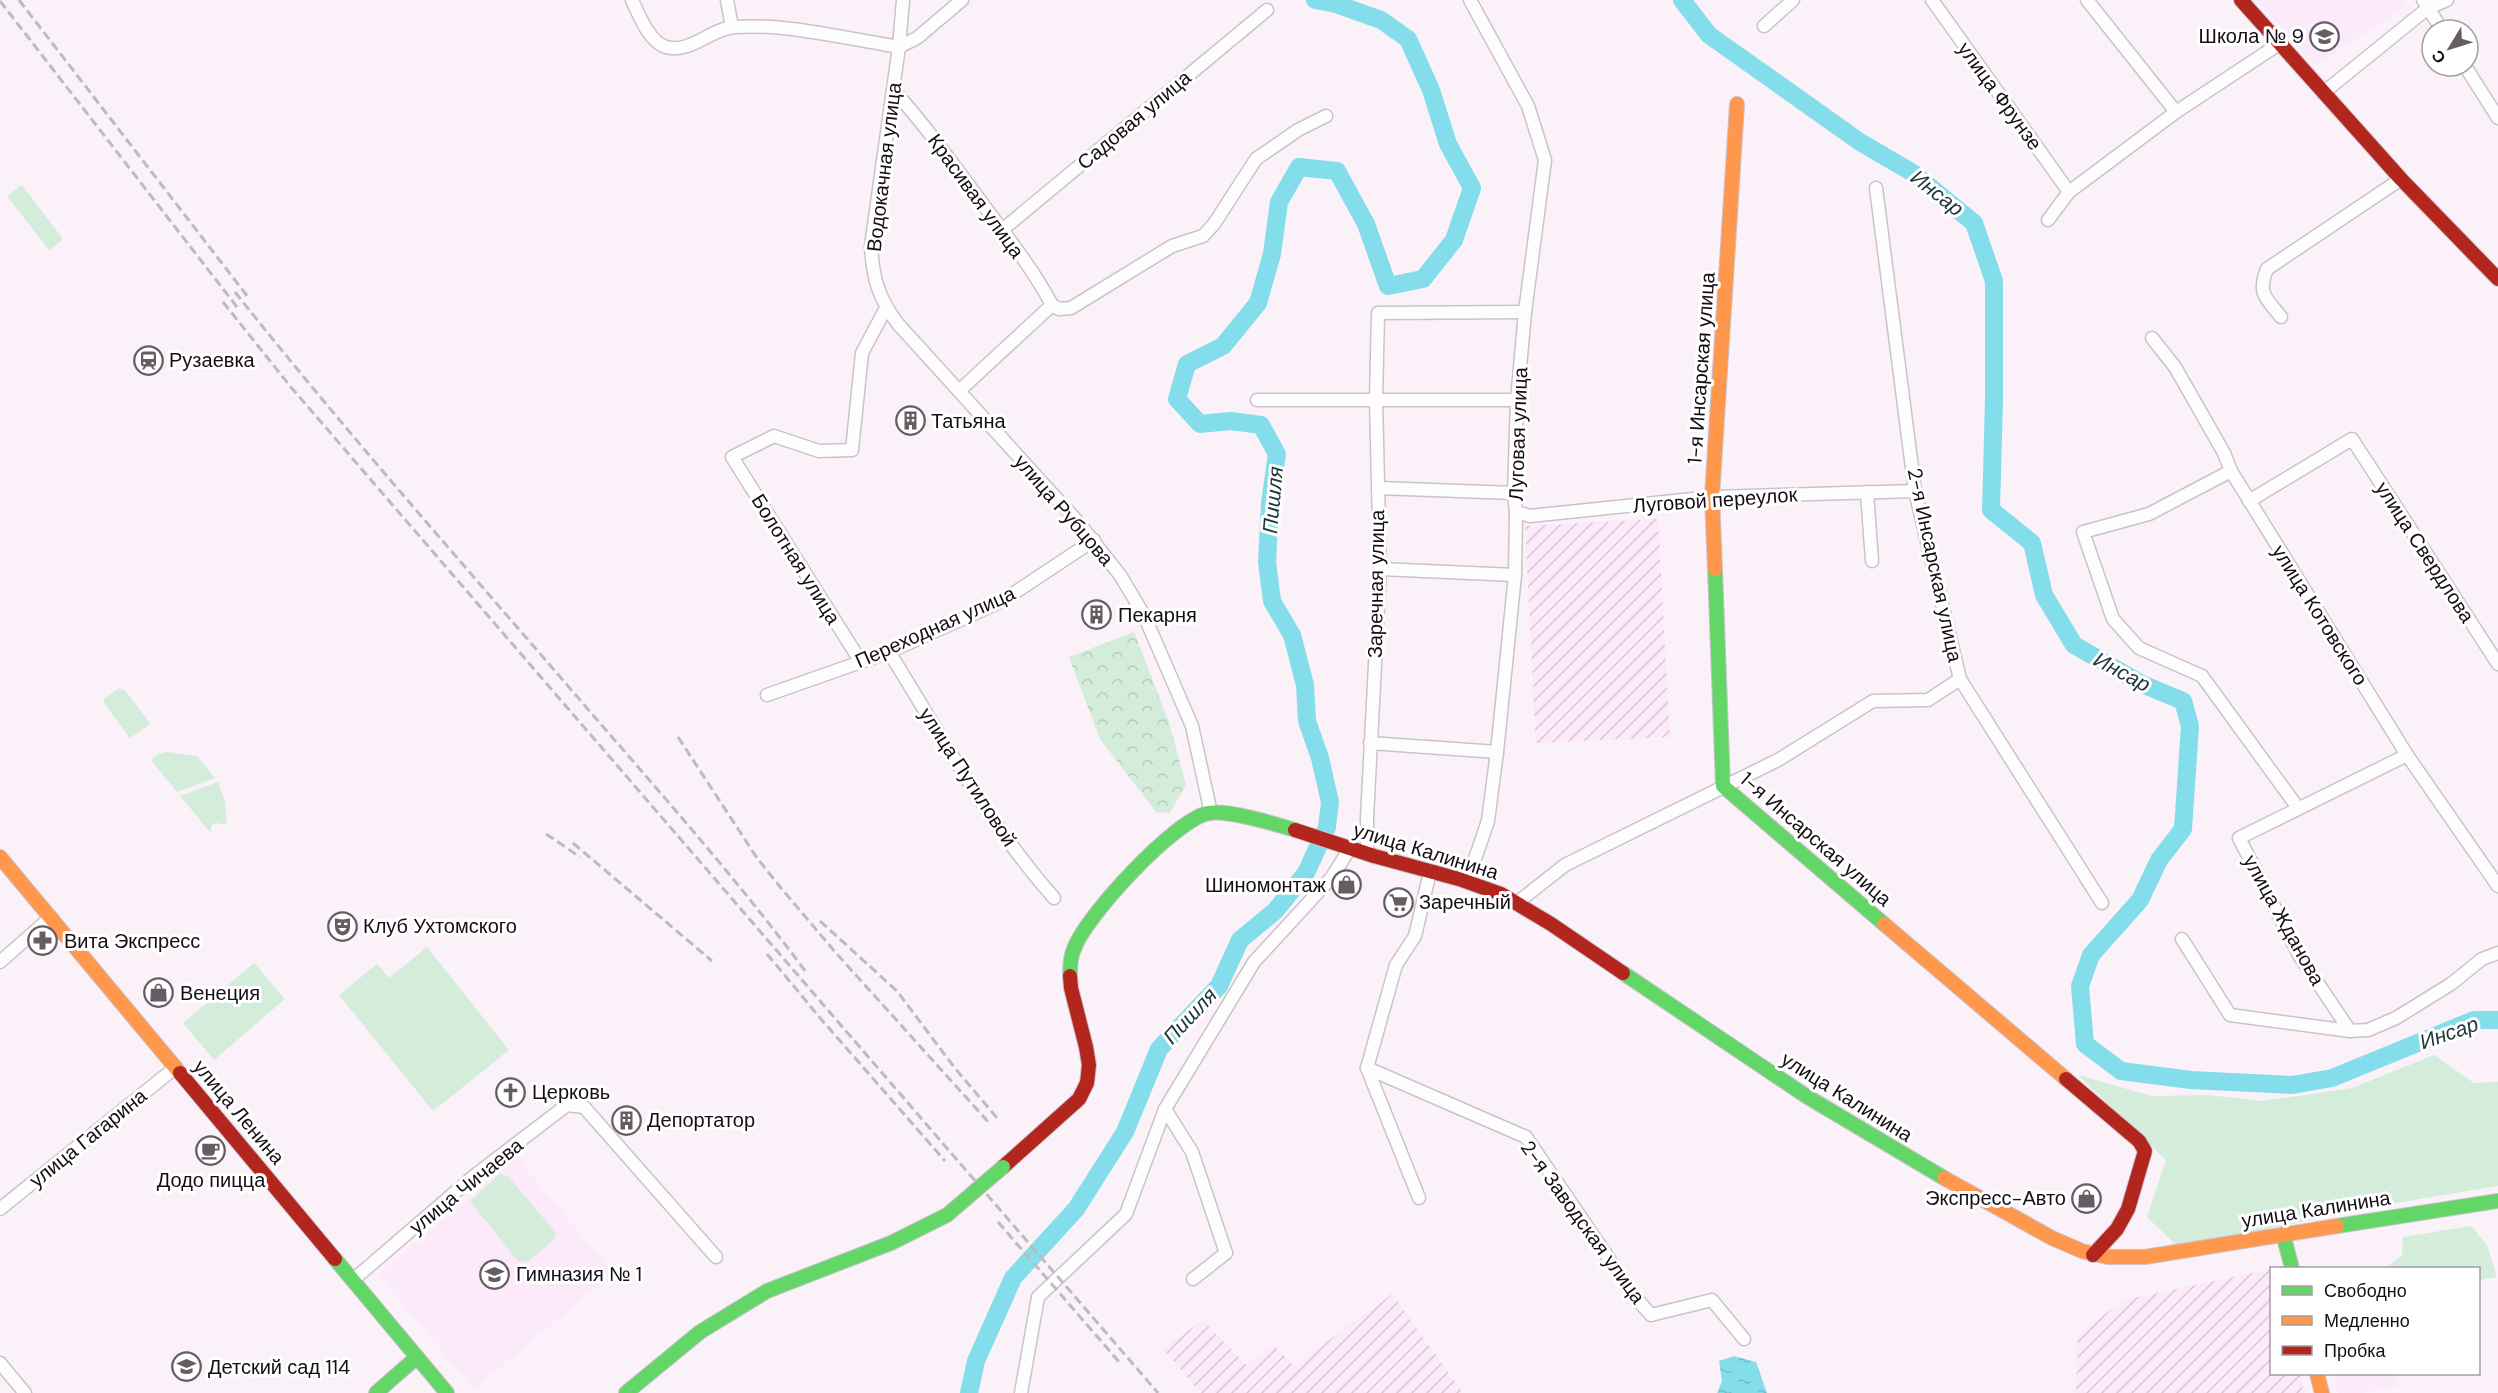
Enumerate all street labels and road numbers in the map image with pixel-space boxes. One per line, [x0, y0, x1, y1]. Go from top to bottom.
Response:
street label: улица Фрунзе [1952, 37, 2048, 155]
street label: Садовая улица [1072, 64, 1197, 175]
street label: Водокачная улица [861, 80, 907, 253]
street label: Красивая улица [922, 129, 1030, 264]
street label: 1-я Инсарская улица [1681, 270, 1721, 465]
street label: Луговая улица [1503, 366, 1533, 501]
street label: улица Рубцова [1009, 449, 1120, 572]
street label: 2-я Инсарская улица [1902, 466, 1968, 665]
street label: улица Свердлова [2370, 477, 2481, 628]
street label: Луговой переулок [1632, 481, 1798, 519]
street label: Болотная улица [746, 489, 847, 630]
street label: Заречная улица [1362, 509, 1390, 658]
street label: улица Котовского [2266, 540, 2374, 690]
street label: Переходная улица [851, 580, 1020, 674]
street label: улица Путиловой [913, 703, 1023, 851]
street label: 1-я Инсарская улица [1735, 766, 1898, 912]
street label: улица Калинина [1350, 817, 1503, 886]
street label: улица Жданова [2237, 850, 2331, 991]
street label: улица Калинина [1776, 1046, 1918, 1148]
street label: улица Ленина [188, 1054, 291, 1170]
street label: улица Гагарина [24, 1082, 153, 1193]
street label: улица Чичаева [404, 1132, 529, 1240]
street label: 2-я Заводская улица [1515, 1135, 1652, 1310]
street label: улица Калинина [2240, 1184, 2393, 1234]

